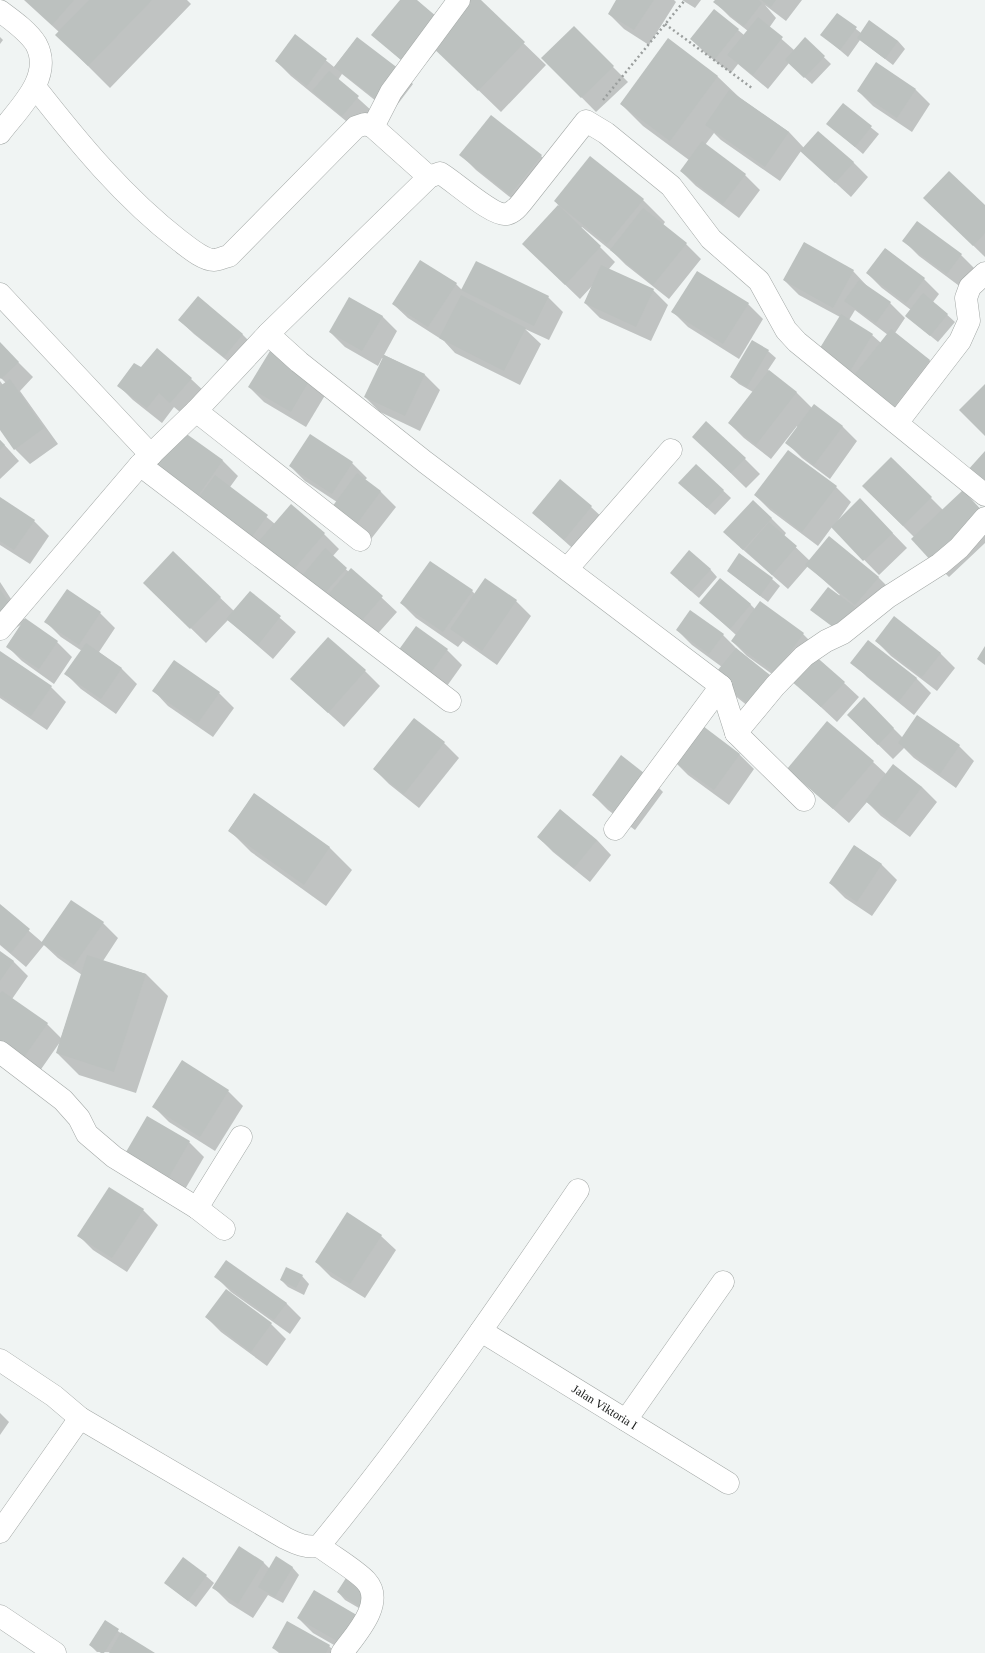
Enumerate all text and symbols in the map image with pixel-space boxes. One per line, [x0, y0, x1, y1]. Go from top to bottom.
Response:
street label: Jalan Viktoria I [569, 1382, 640, 1432]

